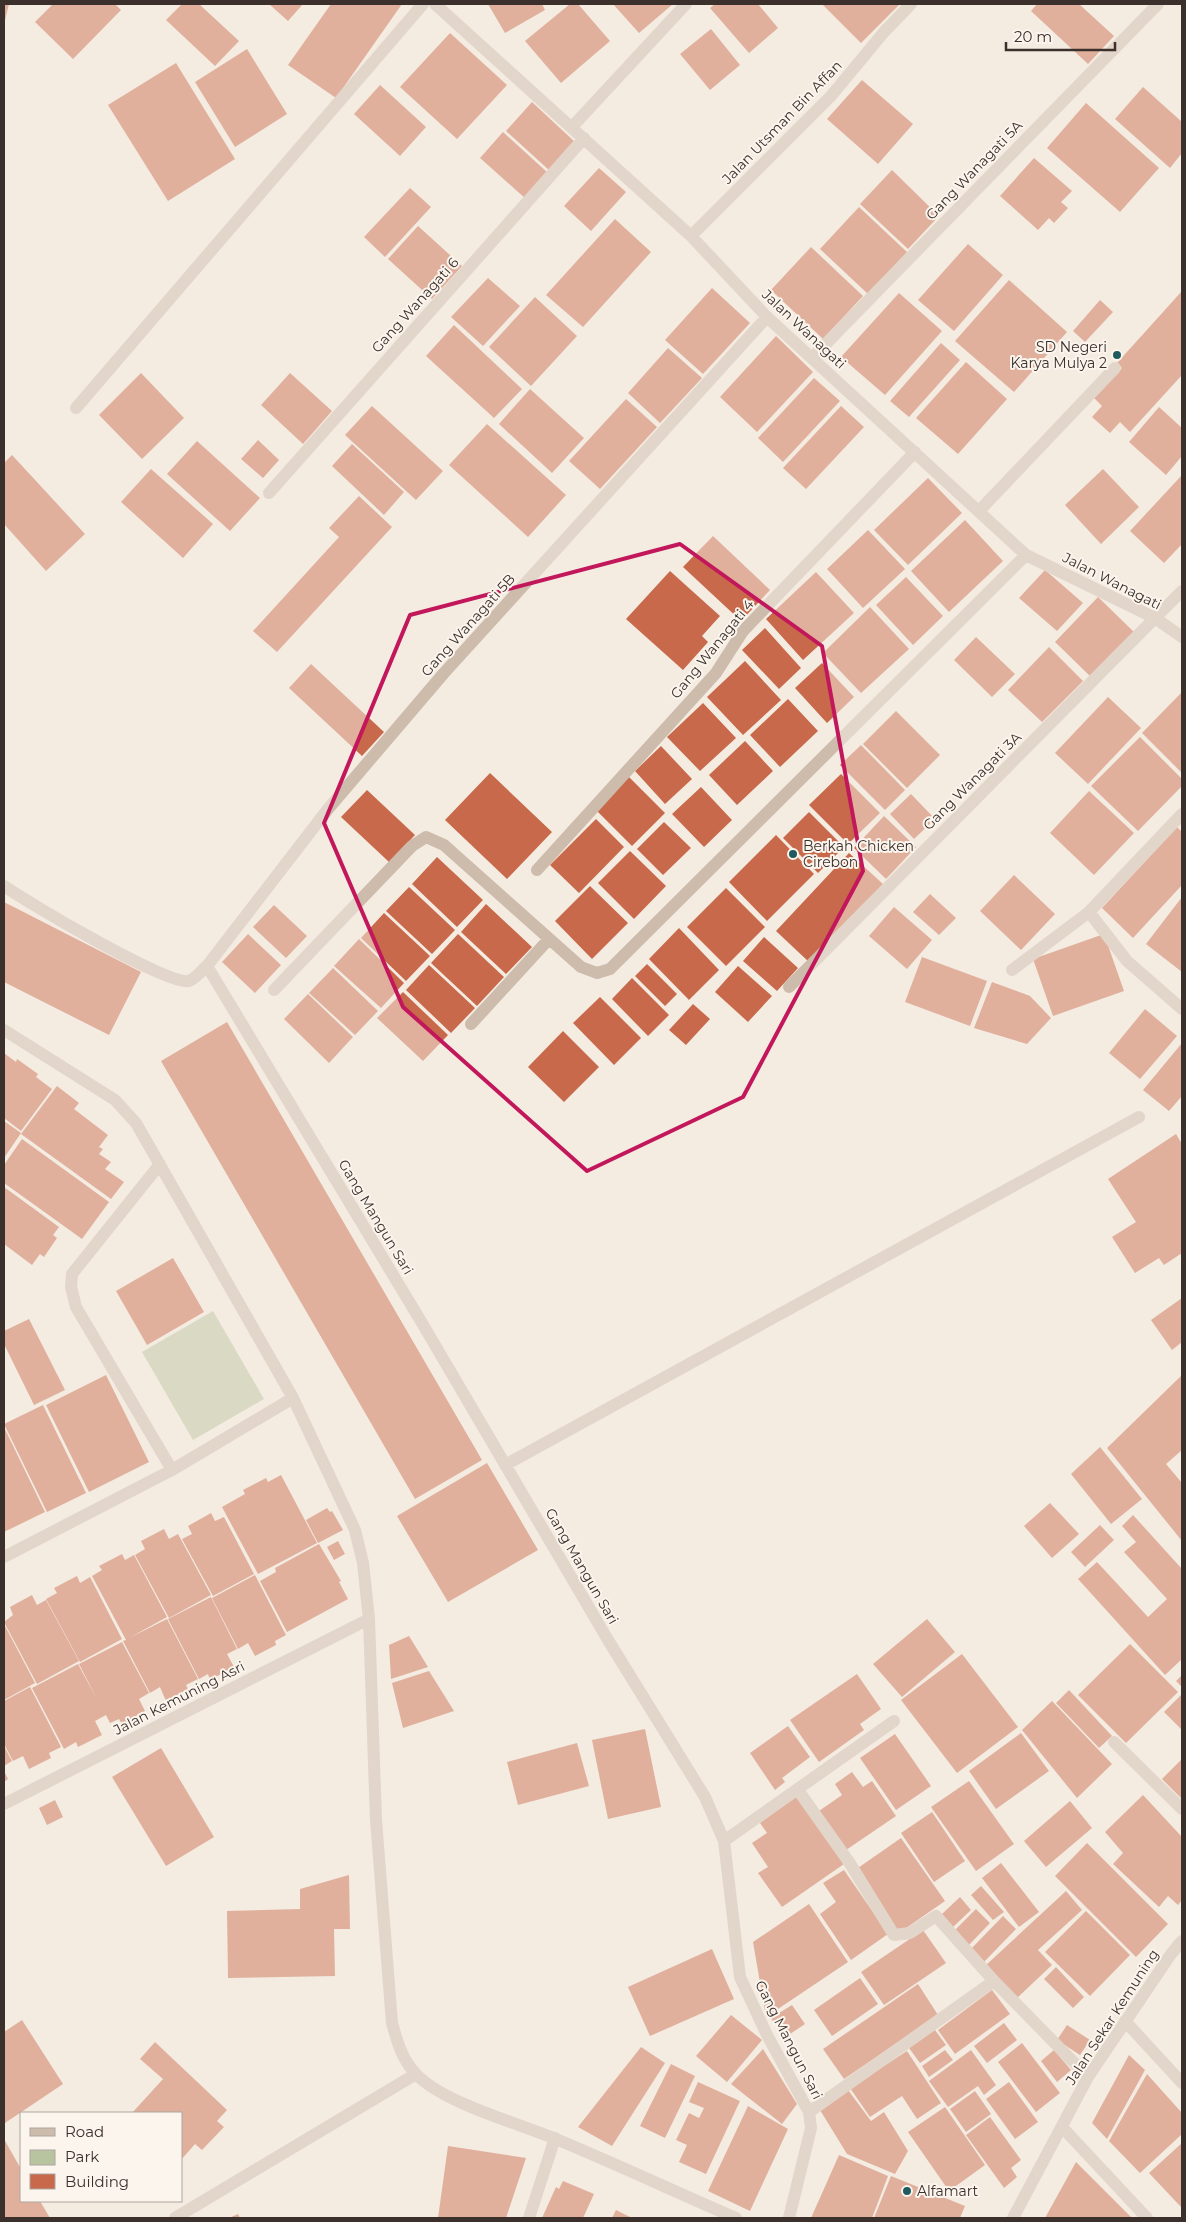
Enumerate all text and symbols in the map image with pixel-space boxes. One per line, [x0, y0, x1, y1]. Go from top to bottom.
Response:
scale bar [1006, 20, 1115, 52]
text: 20 m [1014, 27, 1052, 46]
street label: Jalan Utsman Bin Affan [718, 56, 846, 188]
street label: Gang Wanagati 5A [922, 116, 1027, 224]
street label: Gang Wanagati 6 [367, 253, 463, 356]
street label: Jalan Wanagati [757, 285, 850, 373]
place label: SD Negeri Karya Mulya 2 [1011, 338, 1107, 372]
marker: SD Negeri Karya Mulya 2 [1111, 349, 1123, 361]
street label: Jalan Wanagati [1059, 548, 1164, 614]
street label: Gang Wanagati 5B [417, 570, 519, 680]
street label: Gang Wanagati 4 [666, 595, 758, 702]
street label: Gang Wanagati 3A [919, 727, 1026, 834]
place label: Berkah Chicken Cirebon [803, 837, 914, 871]
marker: Berkah Chicken Cirebon [787, 848, 799, 860]
street label: Gang Mangun Sari [335, 1156, 417, 1278]
street label: Gang Mangun Sari [541, 1505, 623, 1627]
street label: Jalan Kemuning Asri [110, 1657, 248, 1739]
street label: Jalan Sekar Kemuning [1061, 1946, 1163, 2089]
street label: Gang Mangun Sari [751, 1977, 827, 2103]
legend [20, 2112, 182, 2202]
text: Road [65, 2122, 104, 2141]
text: Park [65, 2147, 99, 2166]
text: Building [65, 2172, 129, 2191]
place label: Alfamart [917, 2182, 979, 2200]
marker: Alfamart [901, 2185, 913, 2197]

